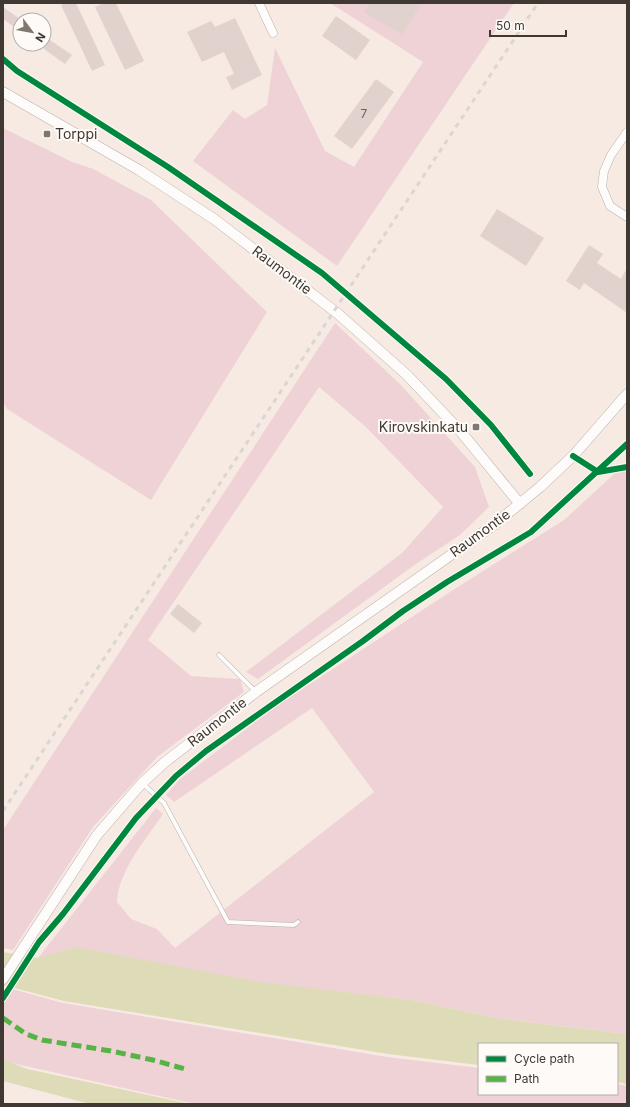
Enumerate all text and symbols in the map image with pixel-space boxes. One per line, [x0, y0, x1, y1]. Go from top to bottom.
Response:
north arrow [12, 12, 52, 52]
scale bar [490, 12, 566, 38]
text: 50 m [496, 18, 525, 33]
text: N [32, 30, 49, 45]
house number: 7 [361, 106, 368, 121]
place label: Torppi [55, 125, 97, 142]
marker: Torppi [42, 129, 52, 139]
street label: Raumontie [249, 242, 315, 297]
place label: Kirovskinkatu [379, 418, 468, 435]
marker: Kirovskinkatu [471, 422, 481, 432]
street label: Raumontie [446, 505, 513, 560]
street label: Raumontie [184, 693, 250, 750]
legend [478, 1043, 618, 1095]
text: Cycle path [514, 1051, 575, 1066]
text: Path [514, 1071, 539, 1086]

